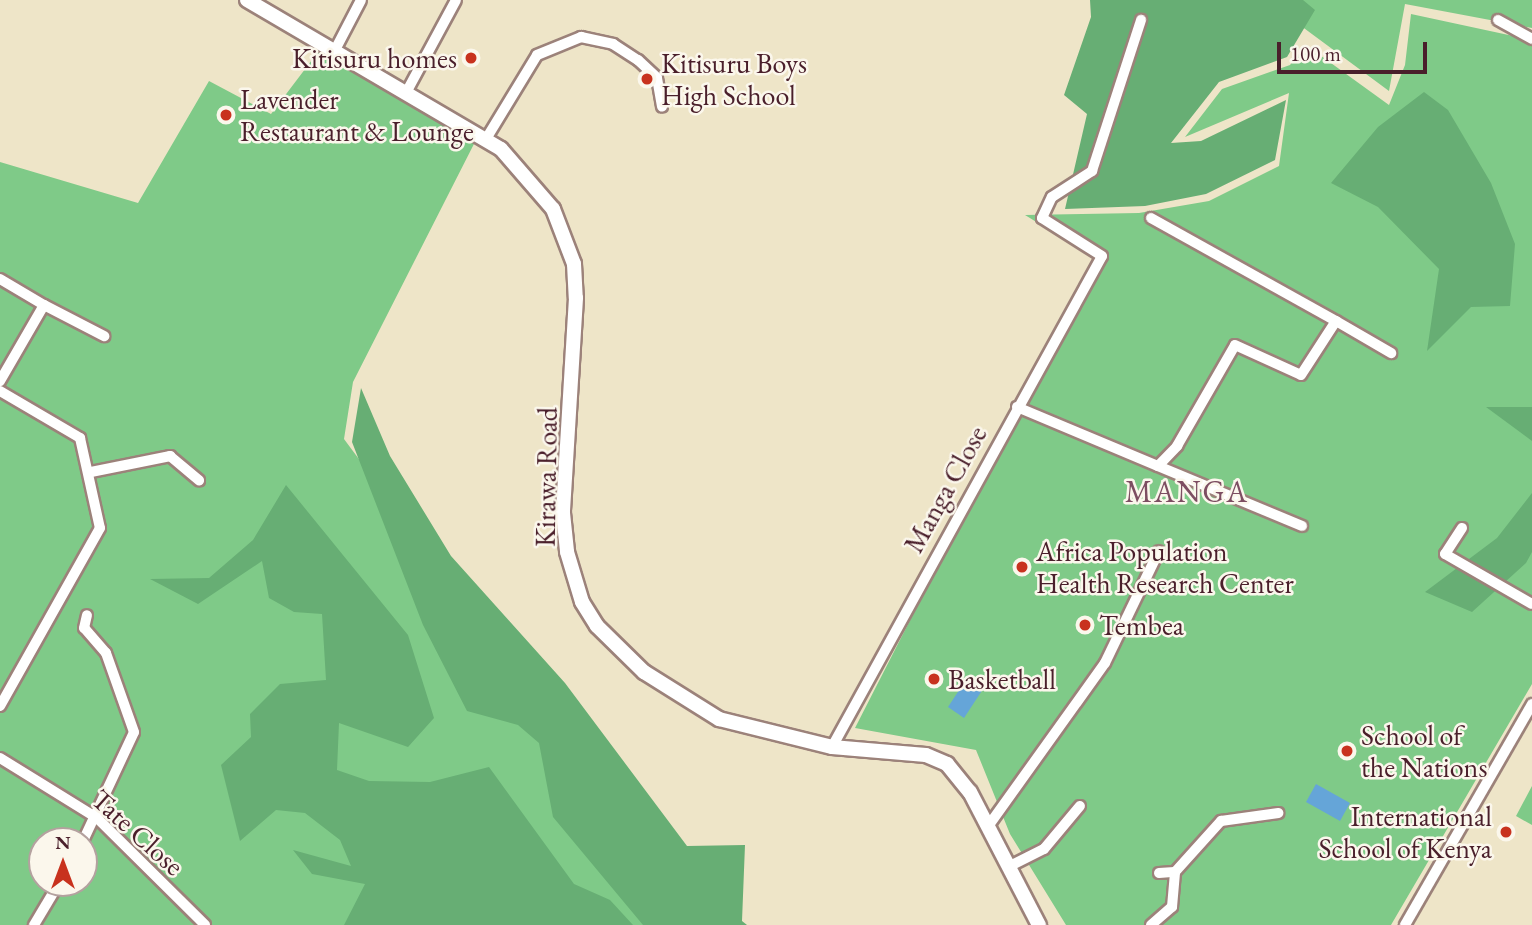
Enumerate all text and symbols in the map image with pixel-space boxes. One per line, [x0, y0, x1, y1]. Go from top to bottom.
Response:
scale bar [1280, 28, 1430, 72]
text: 100 m [1290, 40, 1341, 67]
place label: Kitisuru homes [292, 41, 457, 75]
place label: Kitisuru Boys High School [661, 46, 807, 112]
marker: Kitisuru homes [463, 50, 479, 66]
marker: Kitisuru Boys High School [639, 71, 655, 87]
place label: Lavender Restaurant & Lounge [240, 82, 474, 148]
marker: Lavender Restaurant & Lounge [218, 107, 234, 123]
street label: Kirawa Road [528, 407, 564, 547]
street label: Manga Close [896, 420, 994, 558]
district label: MANGA [1126, 474, 1248, 510]
place label: Africa Population Health Research Center [1036, 534, 1294, 600]
marker: Africa Population Health Research Center [1014, 559, 1030, 575]
place label: Tembea [1099, 608, 1184, 642]
marker: Tembea [1077, 617, 1093, 633]
place label: Basketball [948, 662, 1056, 696]
marker: Basketball [926, 671, 942, 687]
place label: School of the Nations [1361, 718, 1487, 784]
marker: School of the Nations [1339, 743, 1355, 759]
street label: Tate Close [85, 782, 191, 882]
place label: International School of Kenya [1319, 799, 1492, 865]
marker: International School of Kenya [1498, 824, 1514, 840]
north arrow [28, 827, 98, 897]
text: N [55, 830, 71, 855]

